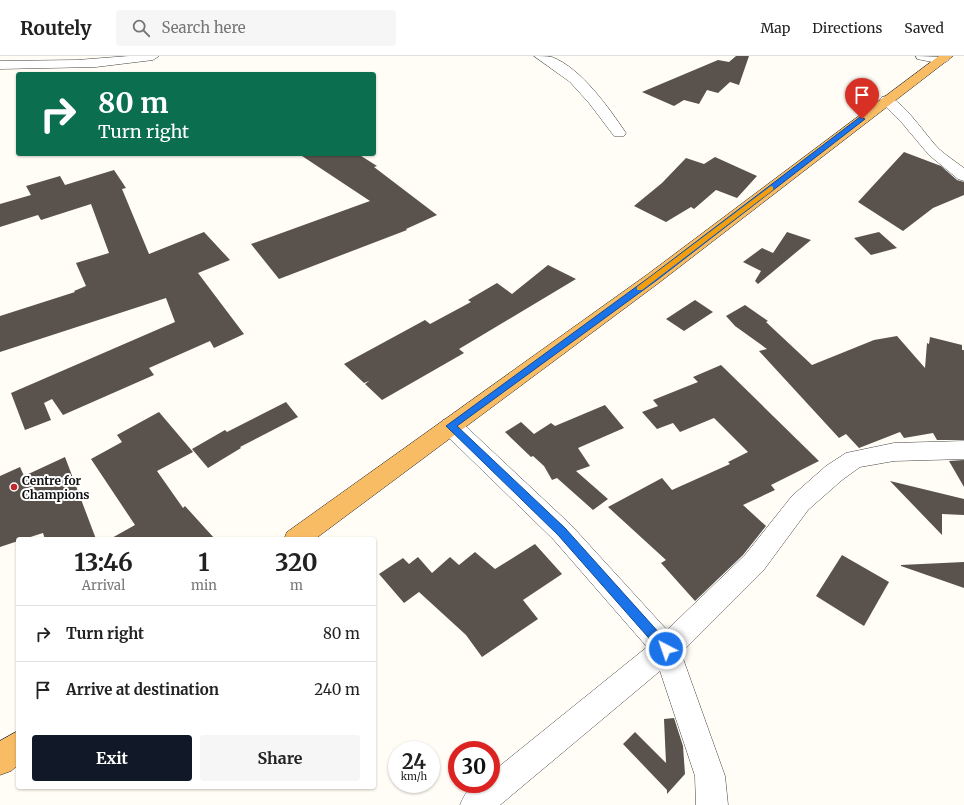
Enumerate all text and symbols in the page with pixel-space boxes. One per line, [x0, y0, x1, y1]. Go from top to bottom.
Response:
search box [116, 10, 396, 46]
text: Routely [20, 16, 92, 40]
icon: search [130, 17, 152, 39]
text: Search here [162, 18, 246, 37]
text: Map [760, 19, 790, 37]
text: Directions [812, 19, 882, 37]
text: Saved [904, 19, 944, 37]
pin [845, 78, 879, 119]
icon: arrive [851, 84, 873, 106]
text: 80 m [98, 85, 169, 121]
icon: right [32, 88, 84, 140]
text: Turn right [98, 120, 189, 143]
place label: Centre for Champions [22, 473, 90, 502]
marker: Centre for Champions [9, 482, 19, 492]
text: 13:46 [74, 547, 133, 578]
text: 1 [198, 547, 209, 578]
text: 320 [275, 547, 318, 578]
text: Arrival [82, 577, 125, 594]
text: min [191, 577, 217, 594]
text: m [290, 577, 303, 594]
icon: right [32, 623, 54, 645]
text: Turn right [66, 624, 144, 643]
text: 80 m [323, 624, 360, 643]
position arrow [645, 628, 687, 670]
icon: arrive [32, 679, 54, 701]
text: Arrive at destination [66, 680, 219, 699]
text: 240 m [314, 680, 360, 699]
button: Exit [32, 735, 192, 781]
button: Share [200, 735, 360, 781]
speed limit sign: 30 [448, 741, 500, 793]
text: 24 [402, 749, 426, 774]
text: km/h [401, 770, 427, 783]

